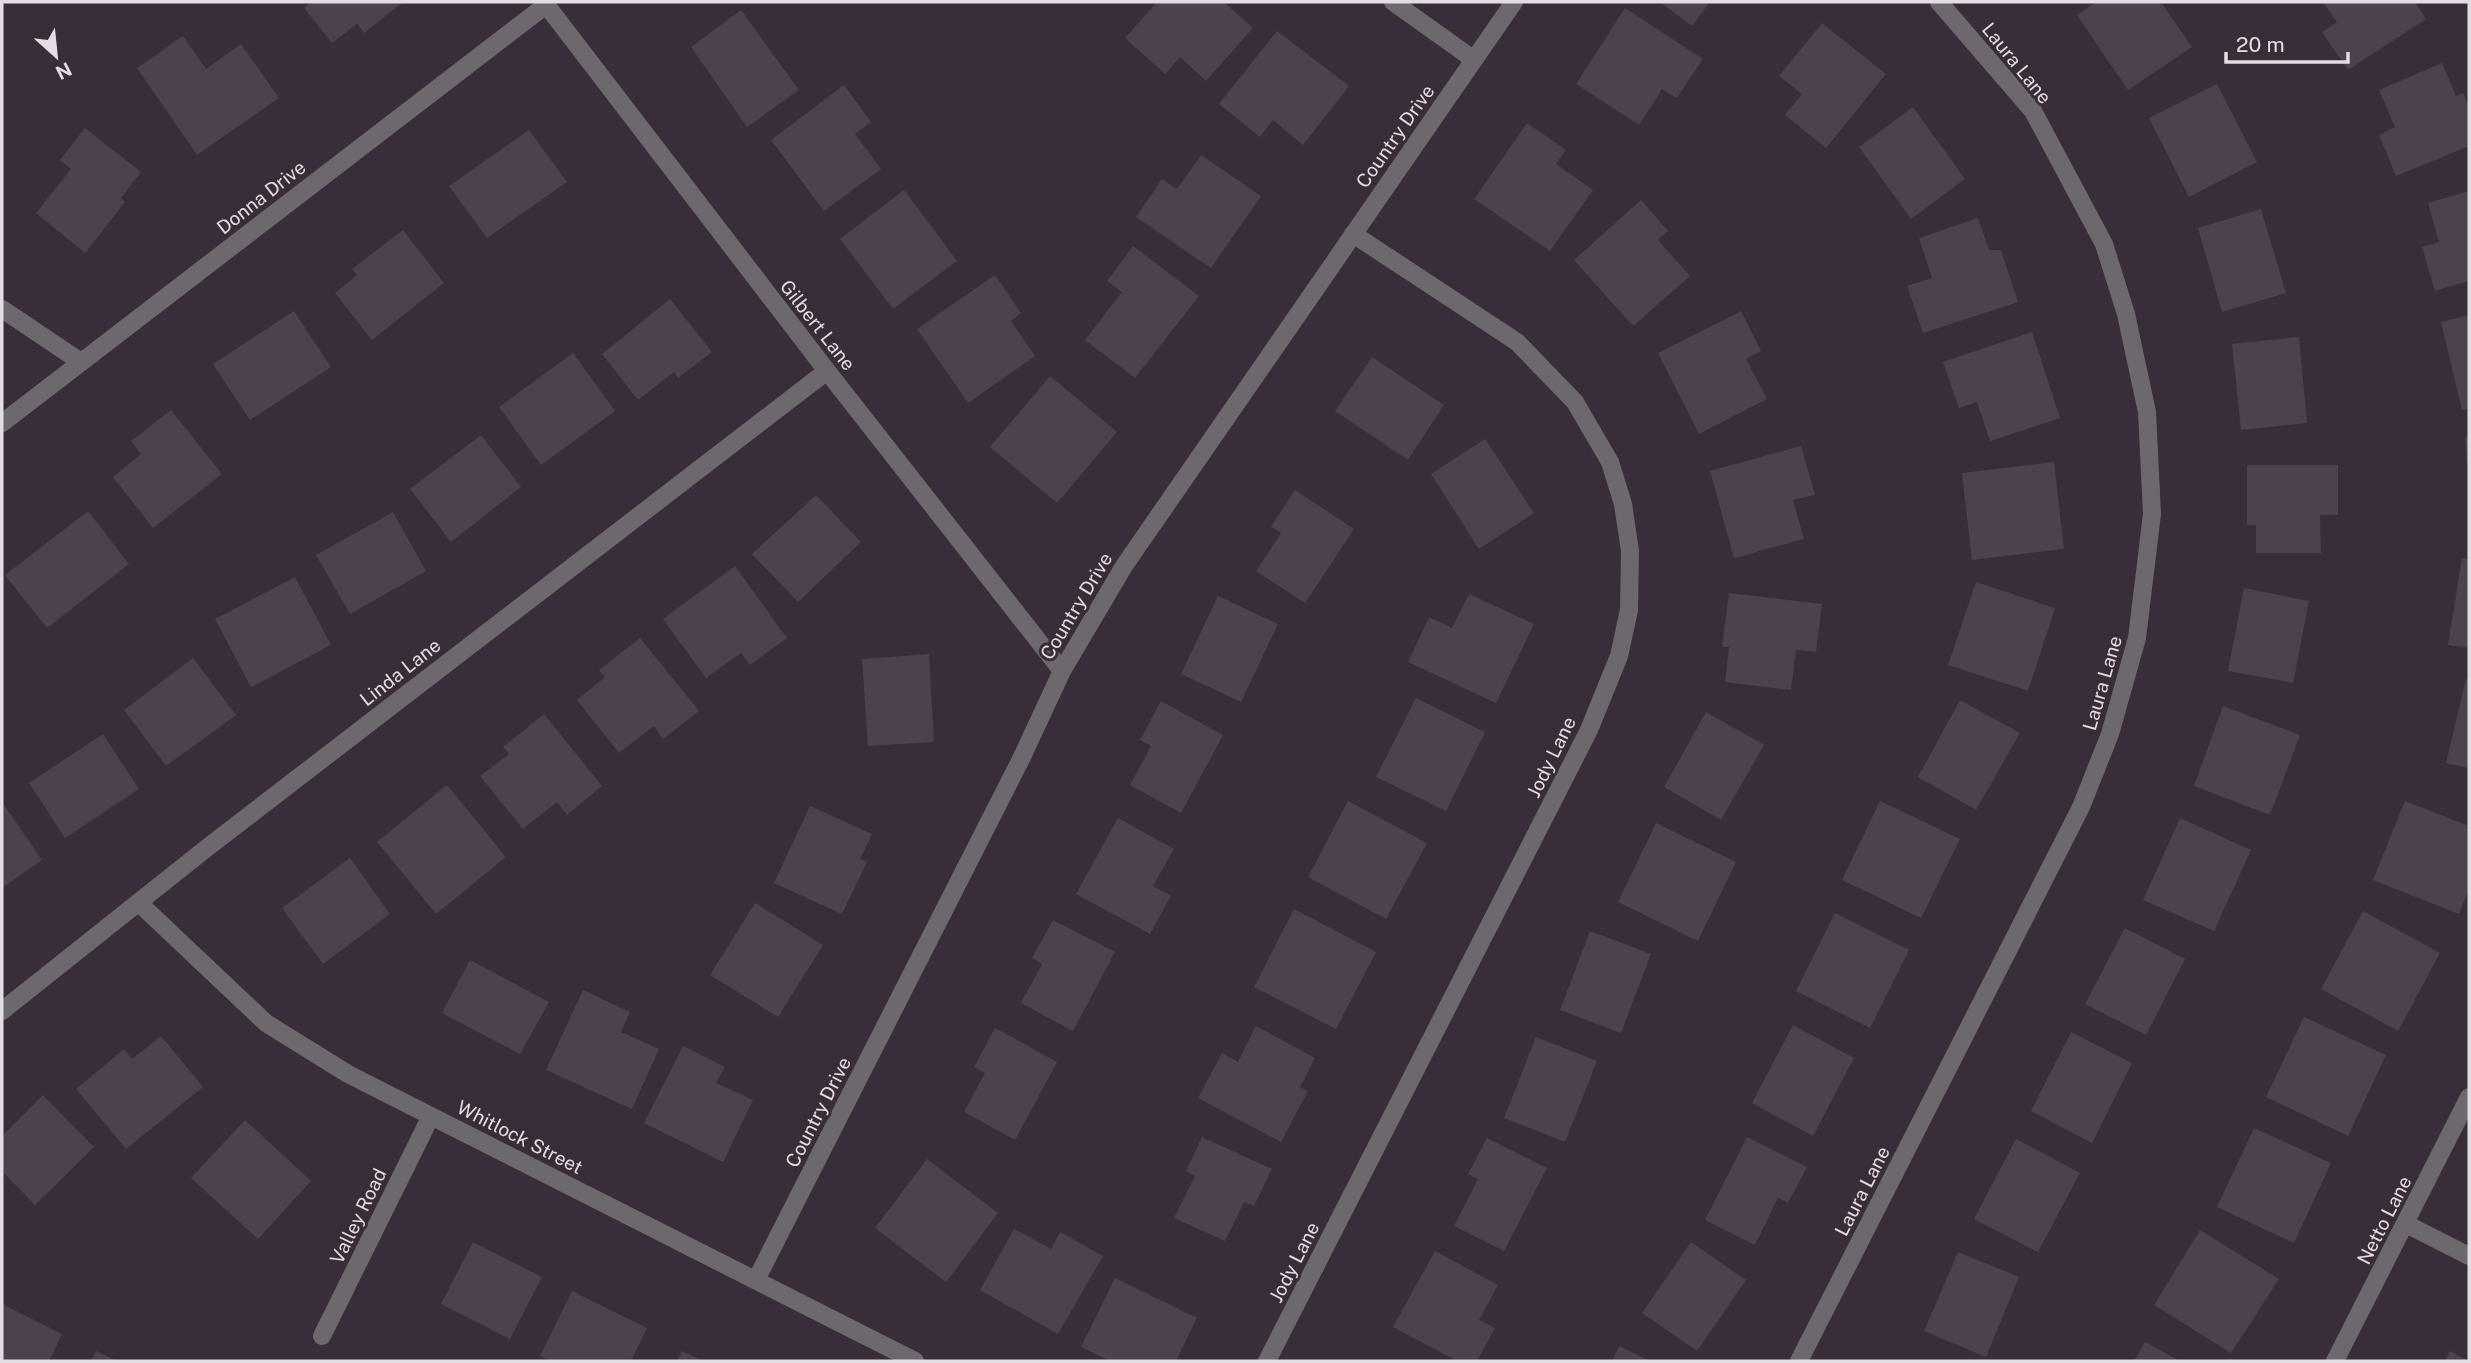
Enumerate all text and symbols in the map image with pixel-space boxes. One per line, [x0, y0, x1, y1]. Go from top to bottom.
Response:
street label: Laura Lane [1978, 18, 2056, 108]
north arrow [21, 21, 91, 91]
scale bar [2226, 21, 2348, 65]
text: 20 m [2236, 32, 2285, 57]
text: N [52, 58, 75, 84]
street label: Country Drive [1351, 80, 1439, 192]
street label: Donna Drive [212, 156, 310, 238]
street label: Gilbert Lane [776, 275, 860, 375]
street label: Country Drive [1035, 549, 1117, 663]
street label: Laura Lane [2078, 633, 2126, 733]
street label: Linda Lane [355, 634, 445, 710]
street label: Jody Lane [1522, 713, 1580, 801]
street label: Country Drive [781, 1053, 855, 1171]
street label: Whitlock Street [453, 1096, 587, 1178]
street label: Laura Lane [1830, 1143, 1894, 1239]
street label: Valley Road [325, 1165, 391, 1267]
street label: Netto Lane [2352, 1172, 2416, 1268]
street label: Jody Lane [1264, 1218, 1324, 1306]

